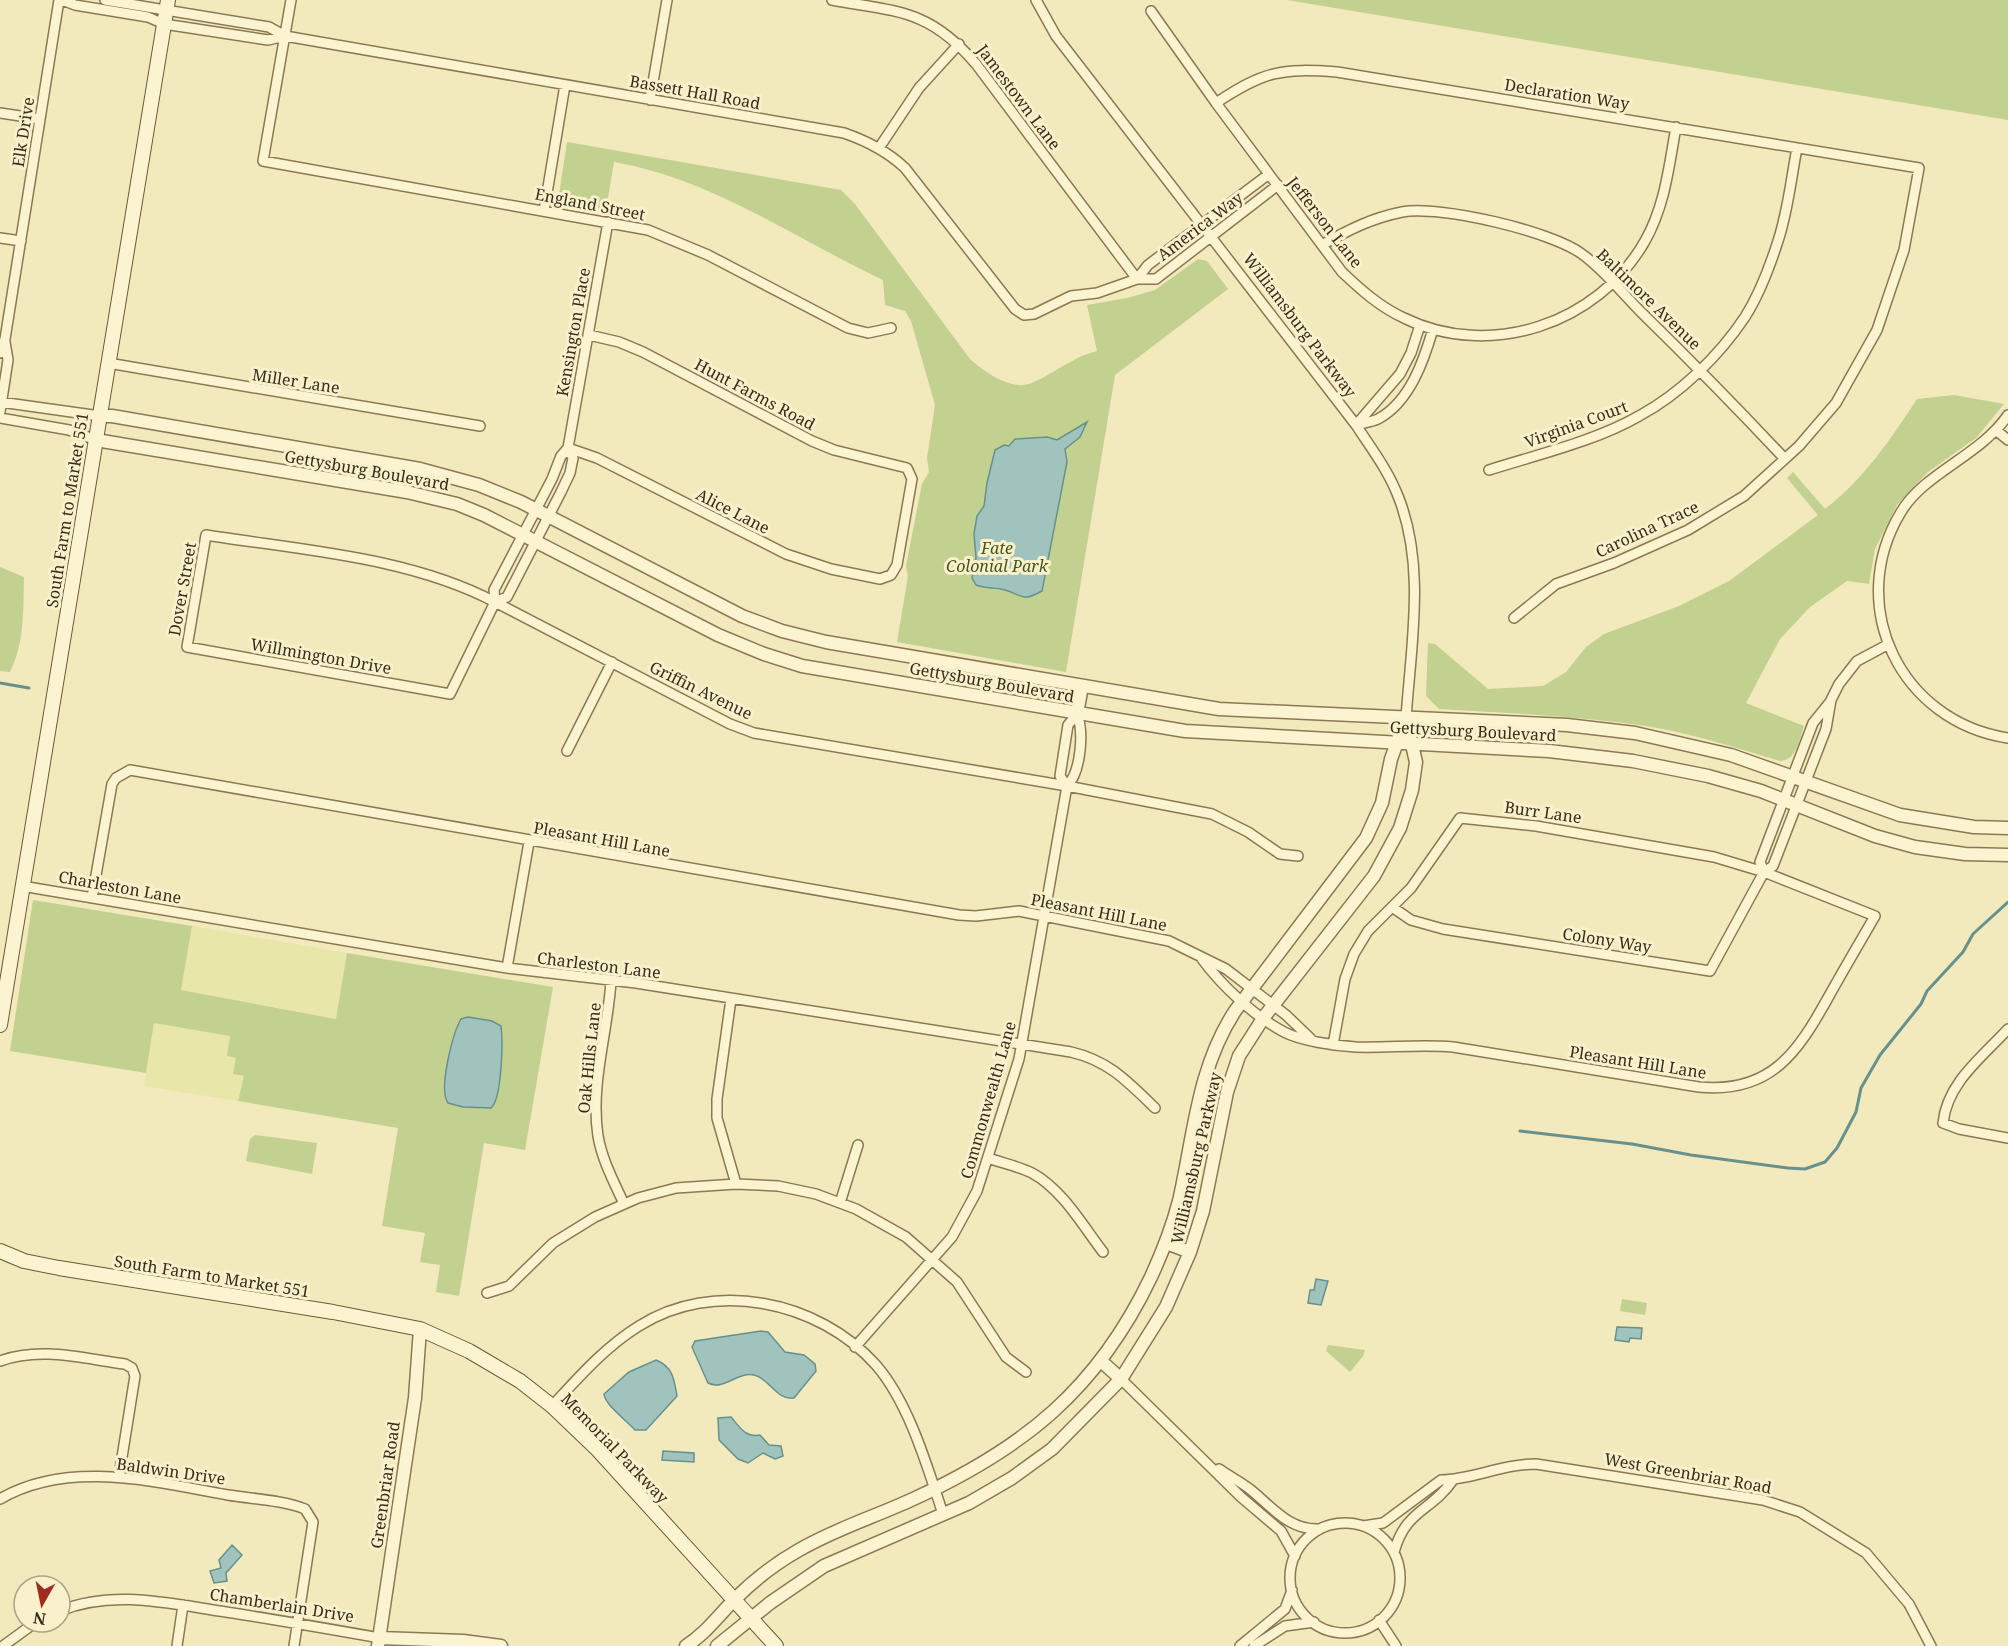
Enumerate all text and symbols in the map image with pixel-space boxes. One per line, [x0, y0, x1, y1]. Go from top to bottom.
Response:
street label: Jamestown Lane [972, 39, 1066, 154]
street label: Bassett Hall Road [628, 70, 762, 114]
street label: Declaration Way [1503, 73, 1632, 115]
street label: Elk Drive [7, 95, 39, 169]
street label: Jefferson Lane [1282, 171, 1368, 272]
street label: England Street [533, 183, 647, 226]
street label: America Way [1153, 186, 1248, 265]
street label: Baltimore Avenue [1592, 244, 1706, 354]
street label: Williamsburg Parkway [1238, 248, 1362, 403]
street label: Kensington Place [551, 266, 595, 398]
street label: Hunt Farms Road [691, 353, 819, 435]
street label: Miller Lane [251, 363, 341, 399]
street label: Virginia Court [1521, 395, 1631, 453]
street label: South Farm to Market 551 [41, 411, 93, 609]
street label: Gettysburg Boulevard [283, 445, 451, 495]
street label: Alice Lane [692, 483, 774, 539]
street label: Carolina Trace [1592, 495, 1702, 563]
park label: Fate Colonial Park [946, 537, 1049, 577]
street label: Dover Street [163, 540, 201, 638]
street label: Willmington Drive [249, 633, 393, 679]
street label: Griffin Avenue [646, 656, 756, 724]
street label: Gettysburg Boulevard [908, 657, 1076, 707]
street label: Gettysburg Boulevard [1389, 716, 1557, 746]
street label: Burr Lane [1503, 796, 1583, 828]
street label: Pleasant Hill Lane [532, 816, 672, 862]
street label: Charleston Lane [57, 865, 183, 909]
street label: Pleasant Hill Lane [1029, 888, 1169, 936]
street label: Colony Way [1561, 922, 1654, 958]
street label: Charleston Lane [536, 946, 662, 984]
street label: Oak Hills Lane [572, 1001, 606, 1115]
street label: Commonwealth Lane [955, 1019, 1021, 1181]
street label: Pleasant Hill Lane [1568, 1040, 1708, 1084]
street label: Williamsburg Parkway [1166, 1069, 1227, 1246]
street label: South Farm to Market 551 [113, 1250, 311, 1302]
street label: Memorial Parkway [556, 1388, 674, 1509]
street label: Greenbriar Road [365, 1420, 405, 1550]
street label: West Greenbriar Road [1603, 1447, 1774, 1499]
street label: Baldwin Drive [115, 1452, 227, 1490]
north arrow [12, 1574, 72, 1634]
street label: Chamberlain Drive [208, 1583, 356, 1627]
text: N [31, 1607, 48, 1631]

